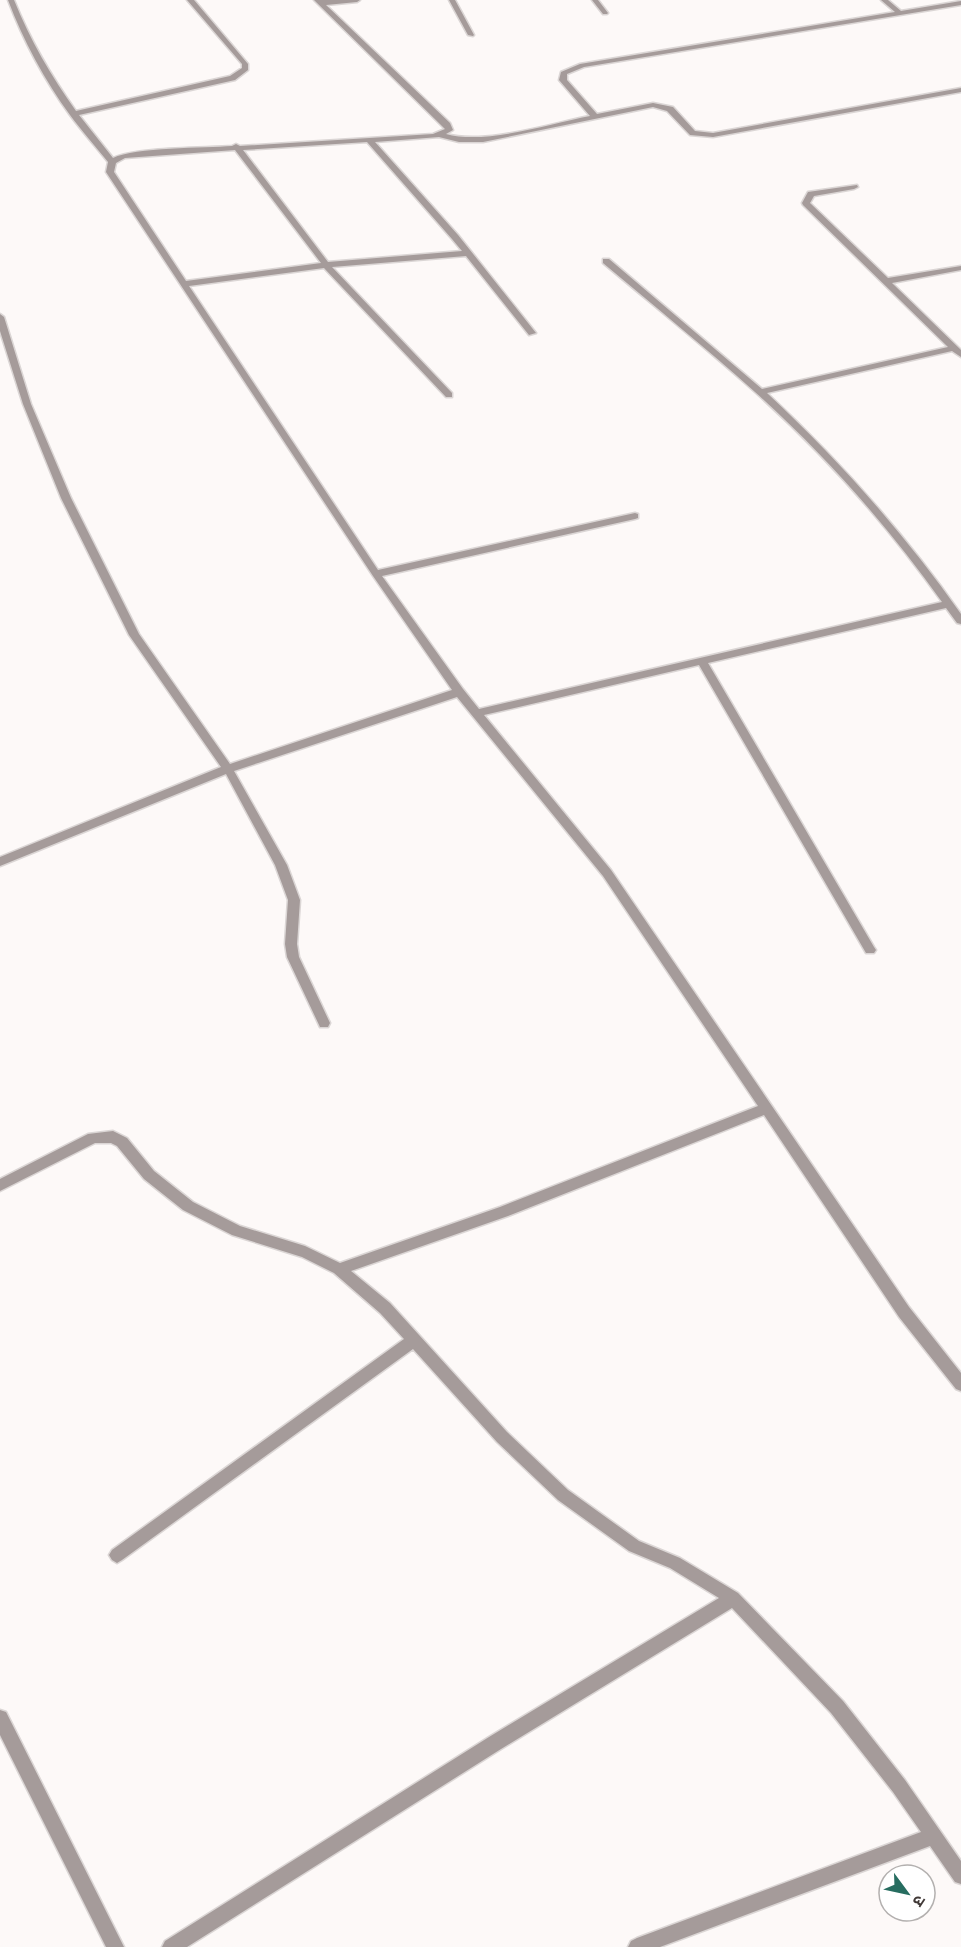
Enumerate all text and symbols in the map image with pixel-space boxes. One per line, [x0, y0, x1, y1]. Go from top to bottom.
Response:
north arrow [877, 1863, 937, 1923]
text: उ [907, 1891, 931, 1911]

